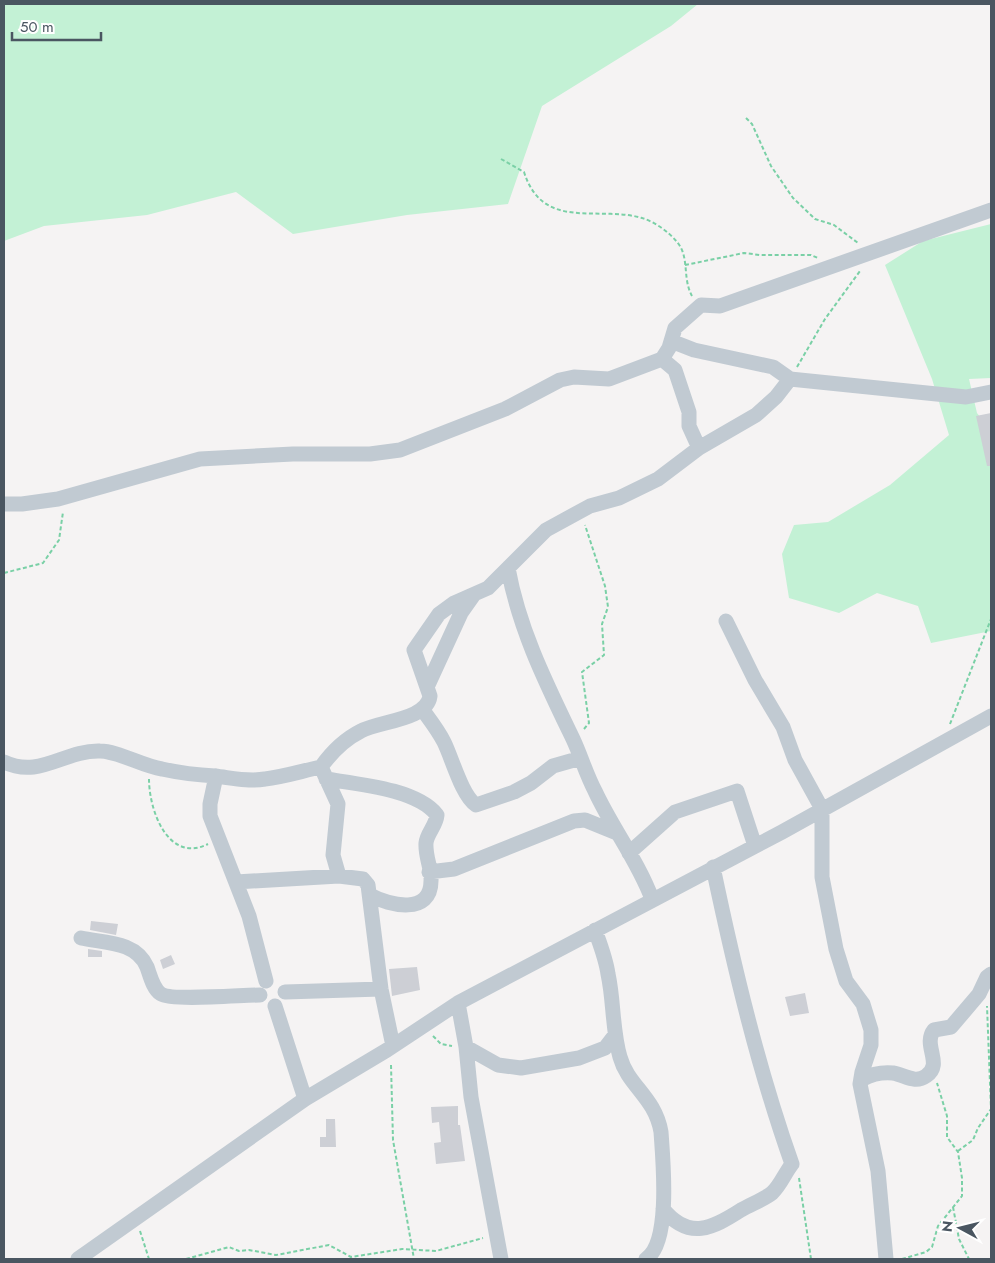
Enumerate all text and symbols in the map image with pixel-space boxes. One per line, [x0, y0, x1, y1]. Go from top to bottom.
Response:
scale bar [12, 10, 101, 42]
text: 50 m [20, 16, 54, 38]
north arrow [935, 1203, 985, 1253]
text: N [936, 1220, 958, 1233]

